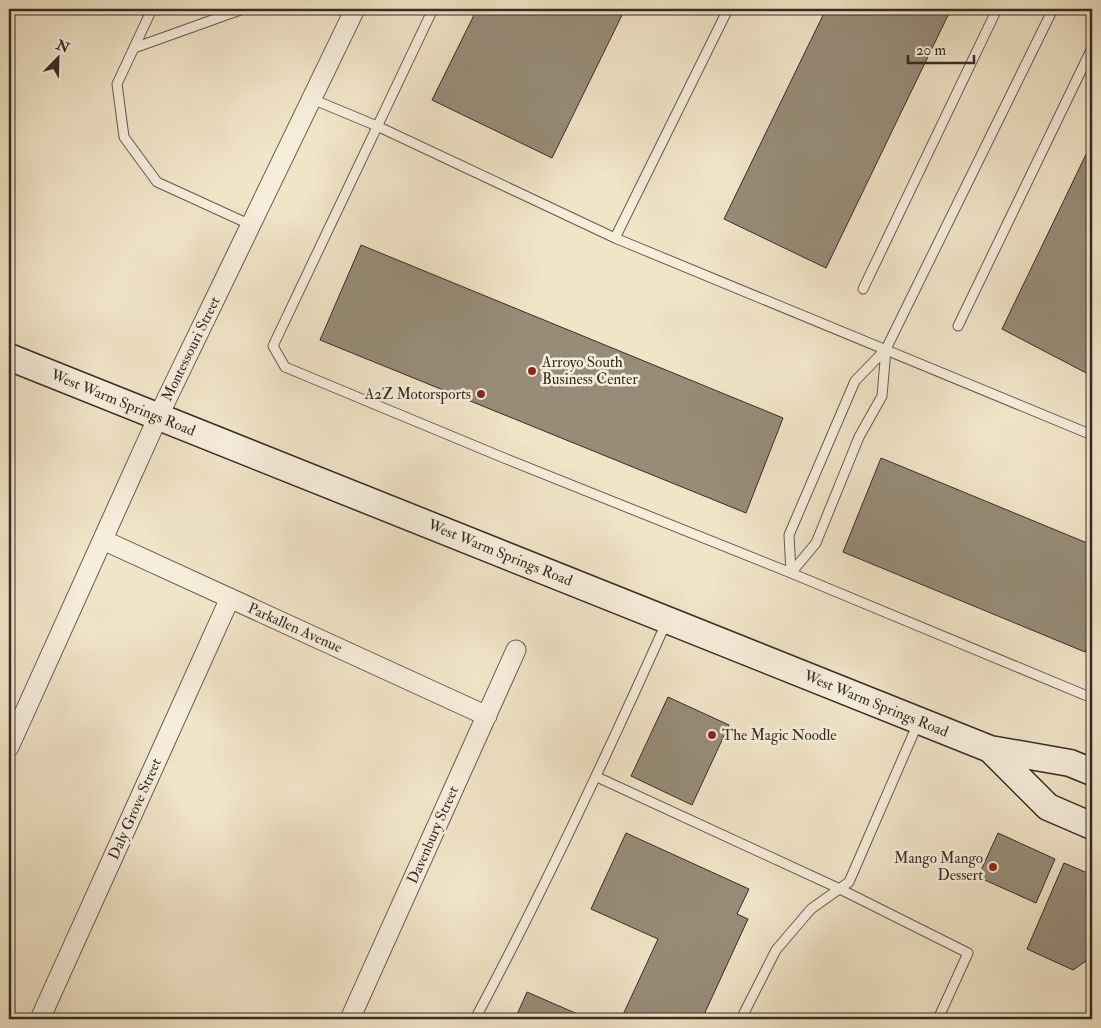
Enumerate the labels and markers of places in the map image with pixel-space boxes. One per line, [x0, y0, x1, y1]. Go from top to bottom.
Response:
place label: Arroyo South Business Center [541, 353, 638, 389]
marker: Arroyo South Business Center [526, 365, 538, 377]
place label: A2Z Motorsports [364, 385, 471, 405]
marker: A2Z Motorsports [475, 388, 487, 400]
place label: The Magic Noodle [722, 726, 837, 745]
marker: The Magic Noodle [706, 729, 718, 741]
place label: Mango Mango Dessert [894, 849, 983, 885]
marker: Mango Mango Dessert [987, 861, 999, 873]

